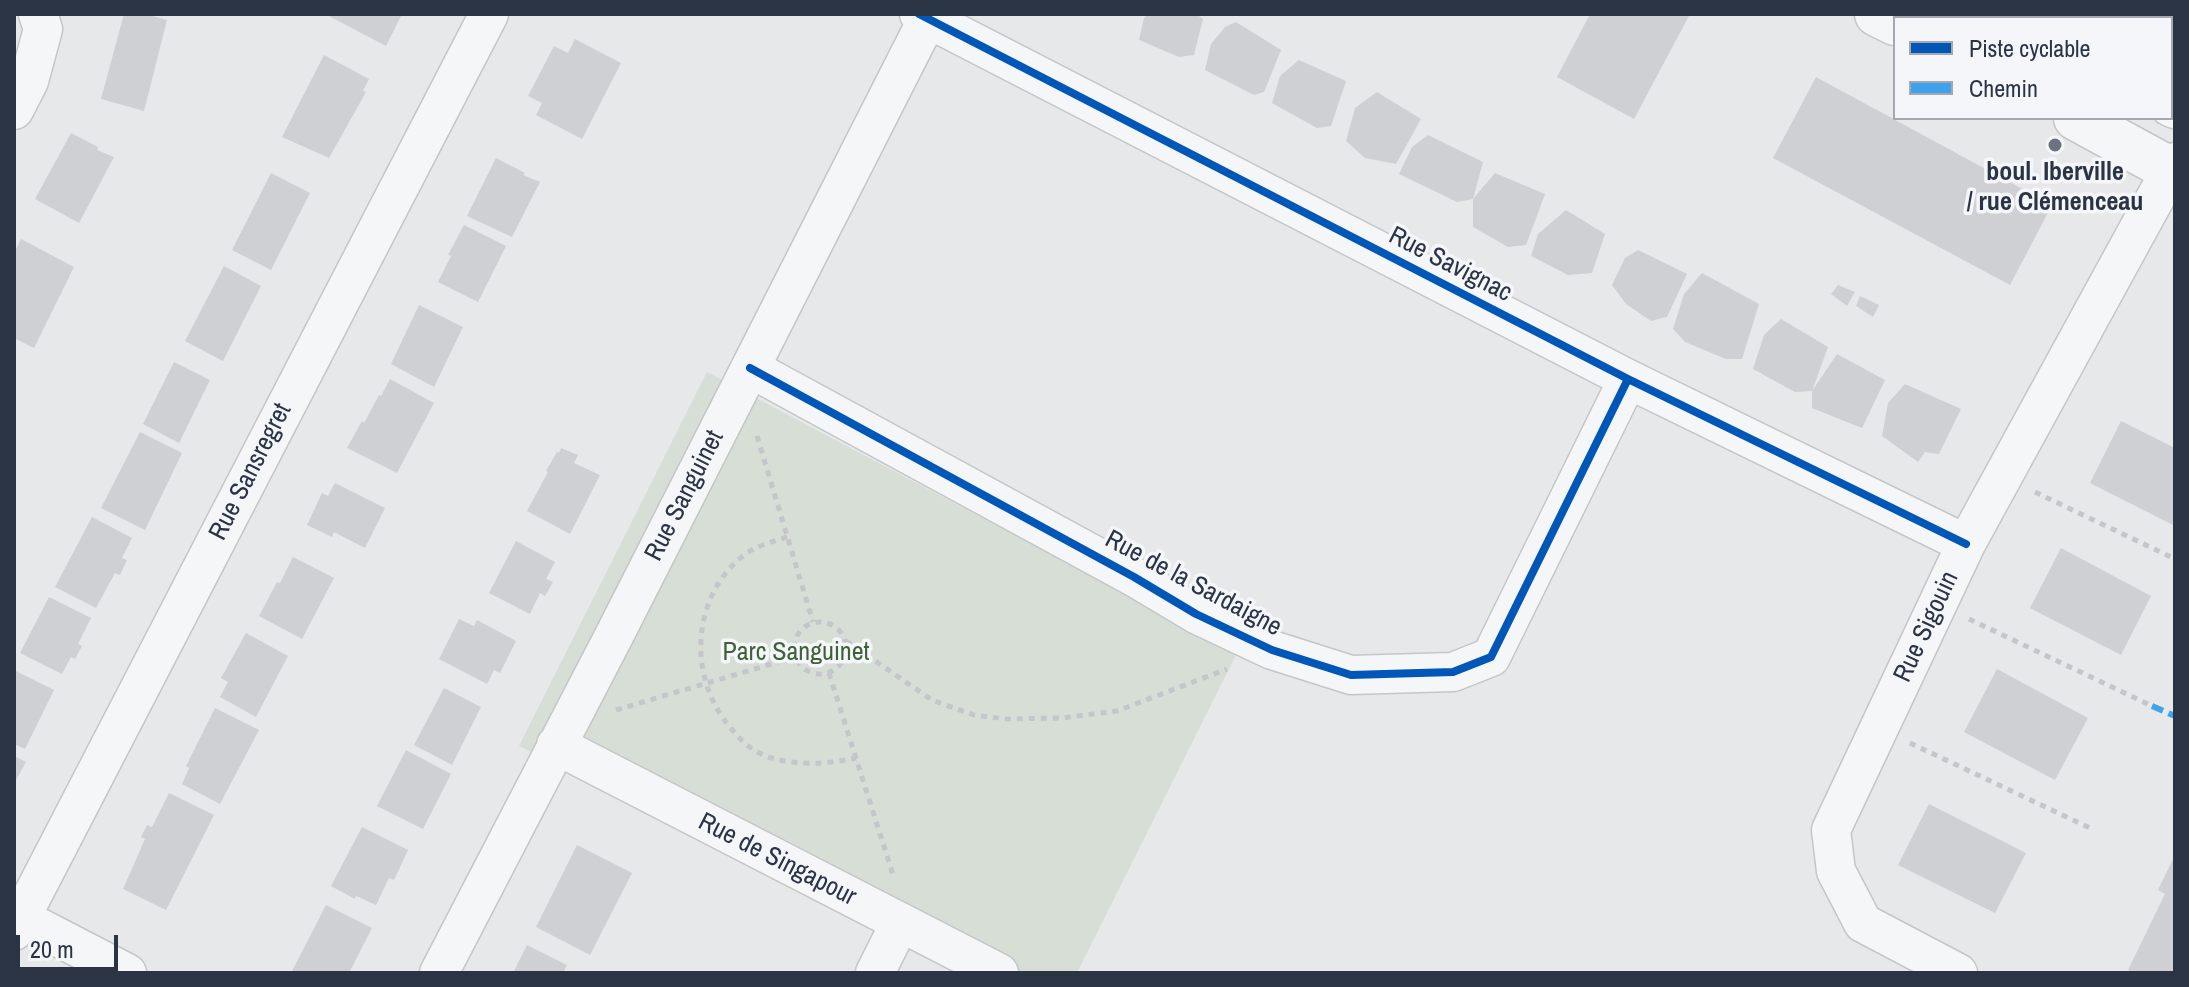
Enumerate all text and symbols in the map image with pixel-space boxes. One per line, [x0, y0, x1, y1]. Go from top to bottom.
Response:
legend [1893, 16, 2173, 120]
text: Piste cyclable [1969, 32, 2090, 64]
text: Chemin [1969, 72, 2038, 104]
marker: boul. Iberville / rue Clémenceau [2046, 136, 2064, 154]
place label: boul. Iberville / rue Clémenceau [1967, 157, 2143, 218]
street label: Rue Savignac [1383, 221, 1517, 309]
street label: Rue Sansregret [203, 398, 299, 546]
street label: Rue Sanguinet [639, 426, 731, 566]
street label: Rue de la Sardaigne [1099, 524, 1287, 644]
street label: Rue Sigouin [1888, 567, 1966, 687]
park label: Parc Sanguinet [723, 637, 869, 669]
street label: Rue de Singapour [693, 807, 861, 913]
scale bar [20, 919, 122, 969]
text: 20 m [30, 933, 74, 965]

